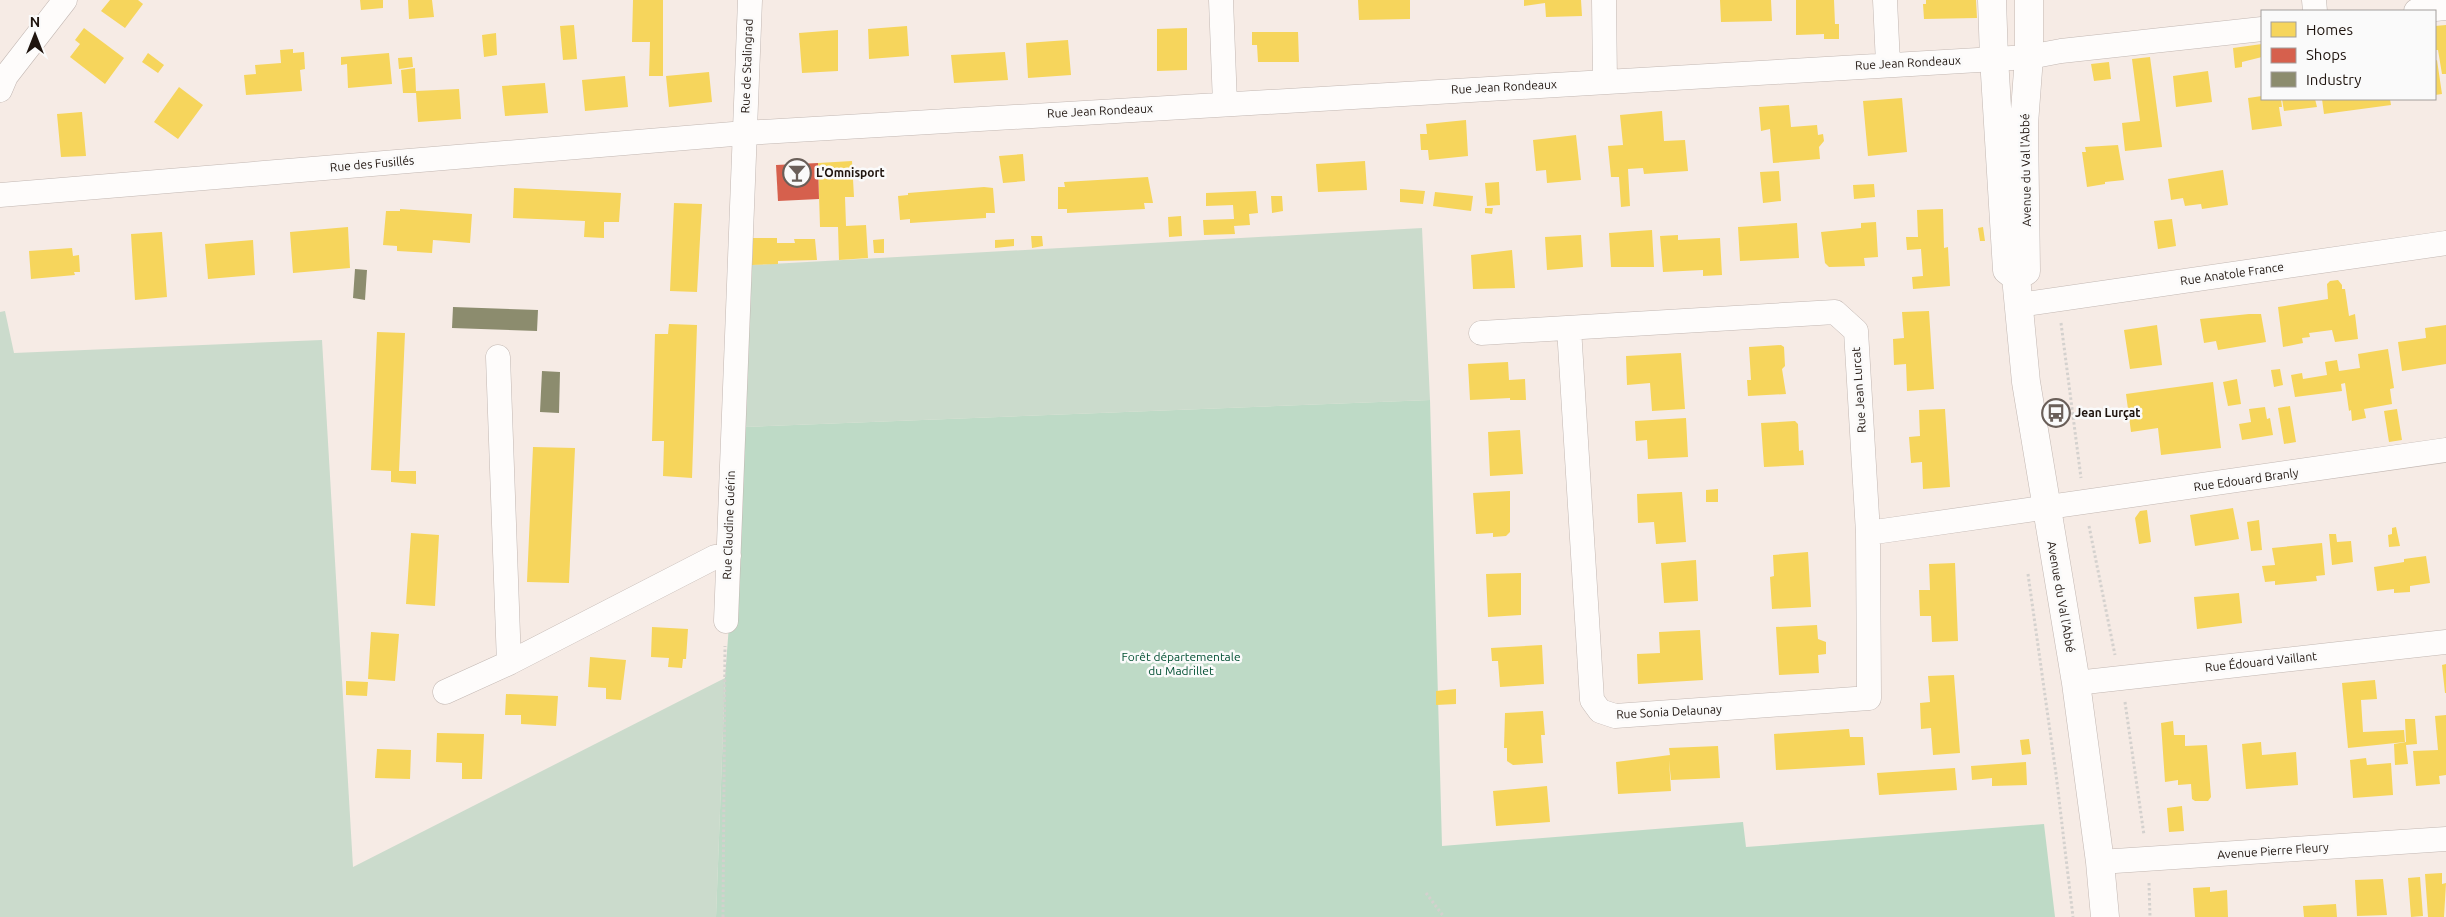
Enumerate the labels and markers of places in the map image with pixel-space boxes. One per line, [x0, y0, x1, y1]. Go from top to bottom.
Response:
bar icon: L'Omnisport [782, 158, 812, 188]
place label: L'Omnisport [816, 166, 885, 179]
bus stop icon: Jean Lurçat [2041, 398, 2071, 428]
place label: Jean Lurçat [2075, 406, 2140, 421]

